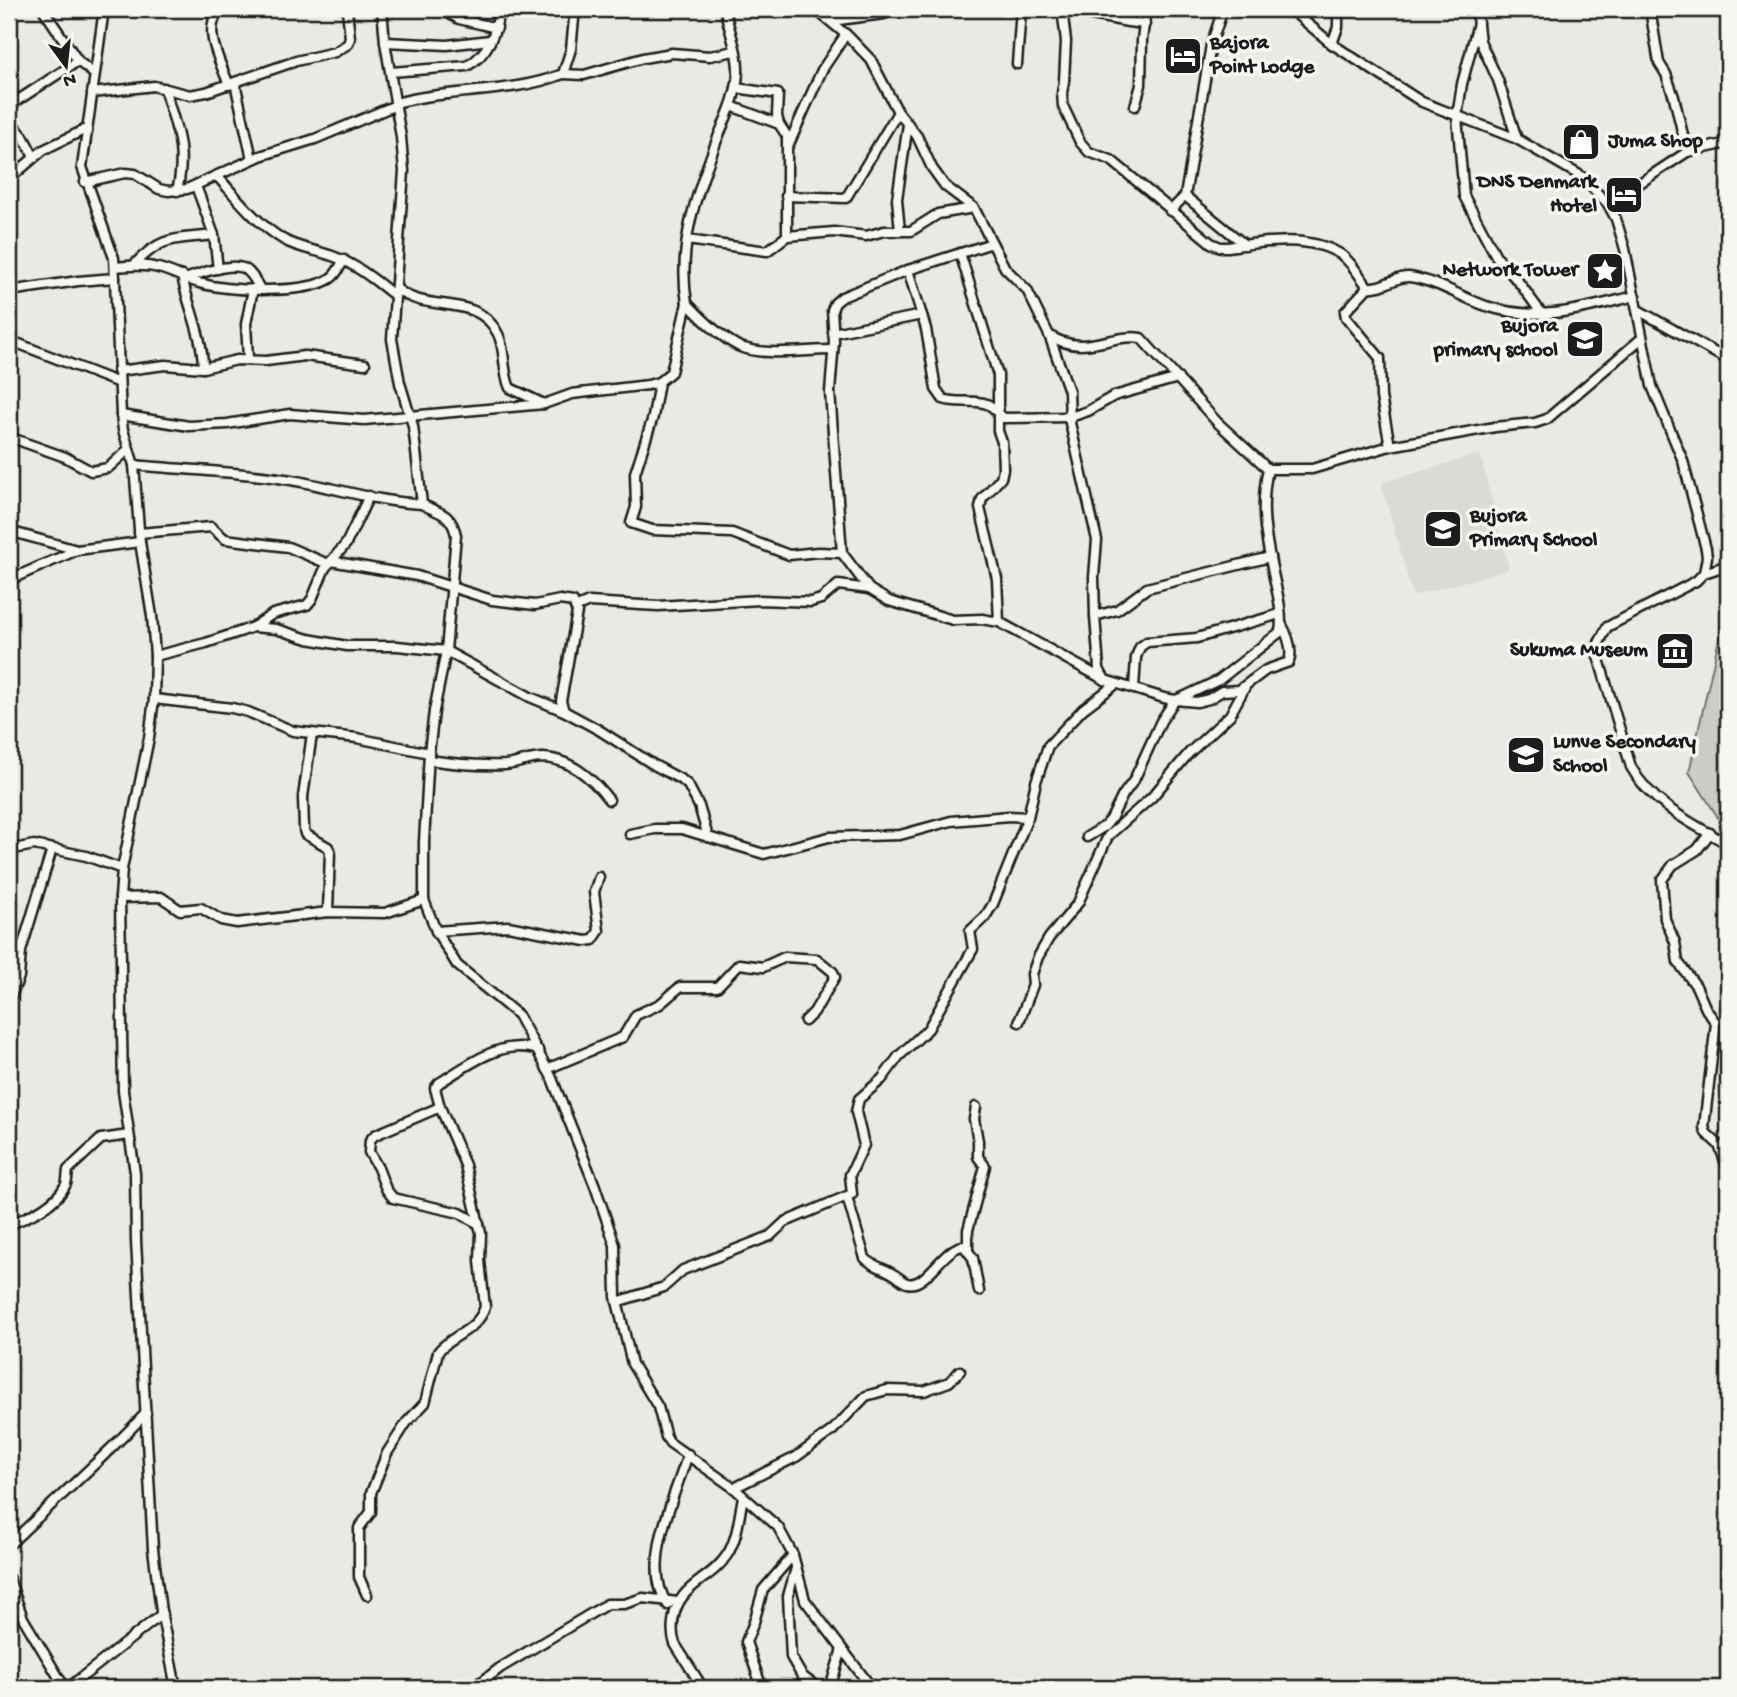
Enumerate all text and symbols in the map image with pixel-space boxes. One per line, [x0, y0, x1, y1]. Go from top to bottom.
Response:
north arrow [32, 32, 102, 102]
place label: Bajora Point Lodge [1209, 32, 1315, 81]
hotel icon: Bajora Point Lodge [1162, 35, 1204, 77]
text: N [61, 66, 78, 92]
shop icon: Juma Shop [1560, 121, 1602, 163]
place label: Juma Shop [1607, 130, 1703, 155]
place label: DNS Denmark Hotel [1475, 171, 1600, 220]
hotel icon: DNS Denmark Hotel [1603, 174, 1645, 216]
place icon: Network Tower [1584, 250, 1626, 292]
place label: Network Tower [1442, 259, 1581, 284]
place label: Bujora primary school [1433, 315, 1559, 364]
school or university icon: Bujora primary school [1564, 318, 1606, 360]
place label: Bujora Primary School [1469, 505, 1598, 554]
school or university icon: Bujora Primary School [1422, 508, 1464, 550]
museum icon: Sukuma Museum [1654, 630, 1696, 672]
place label: Sukuma Museum [1510, 639, 1648, 664]
place label: Lunve Secondary School [1553, 731, 1697, 780]
school or university icon: Lunve Secondary School [1505, 734, 1547, 776]

